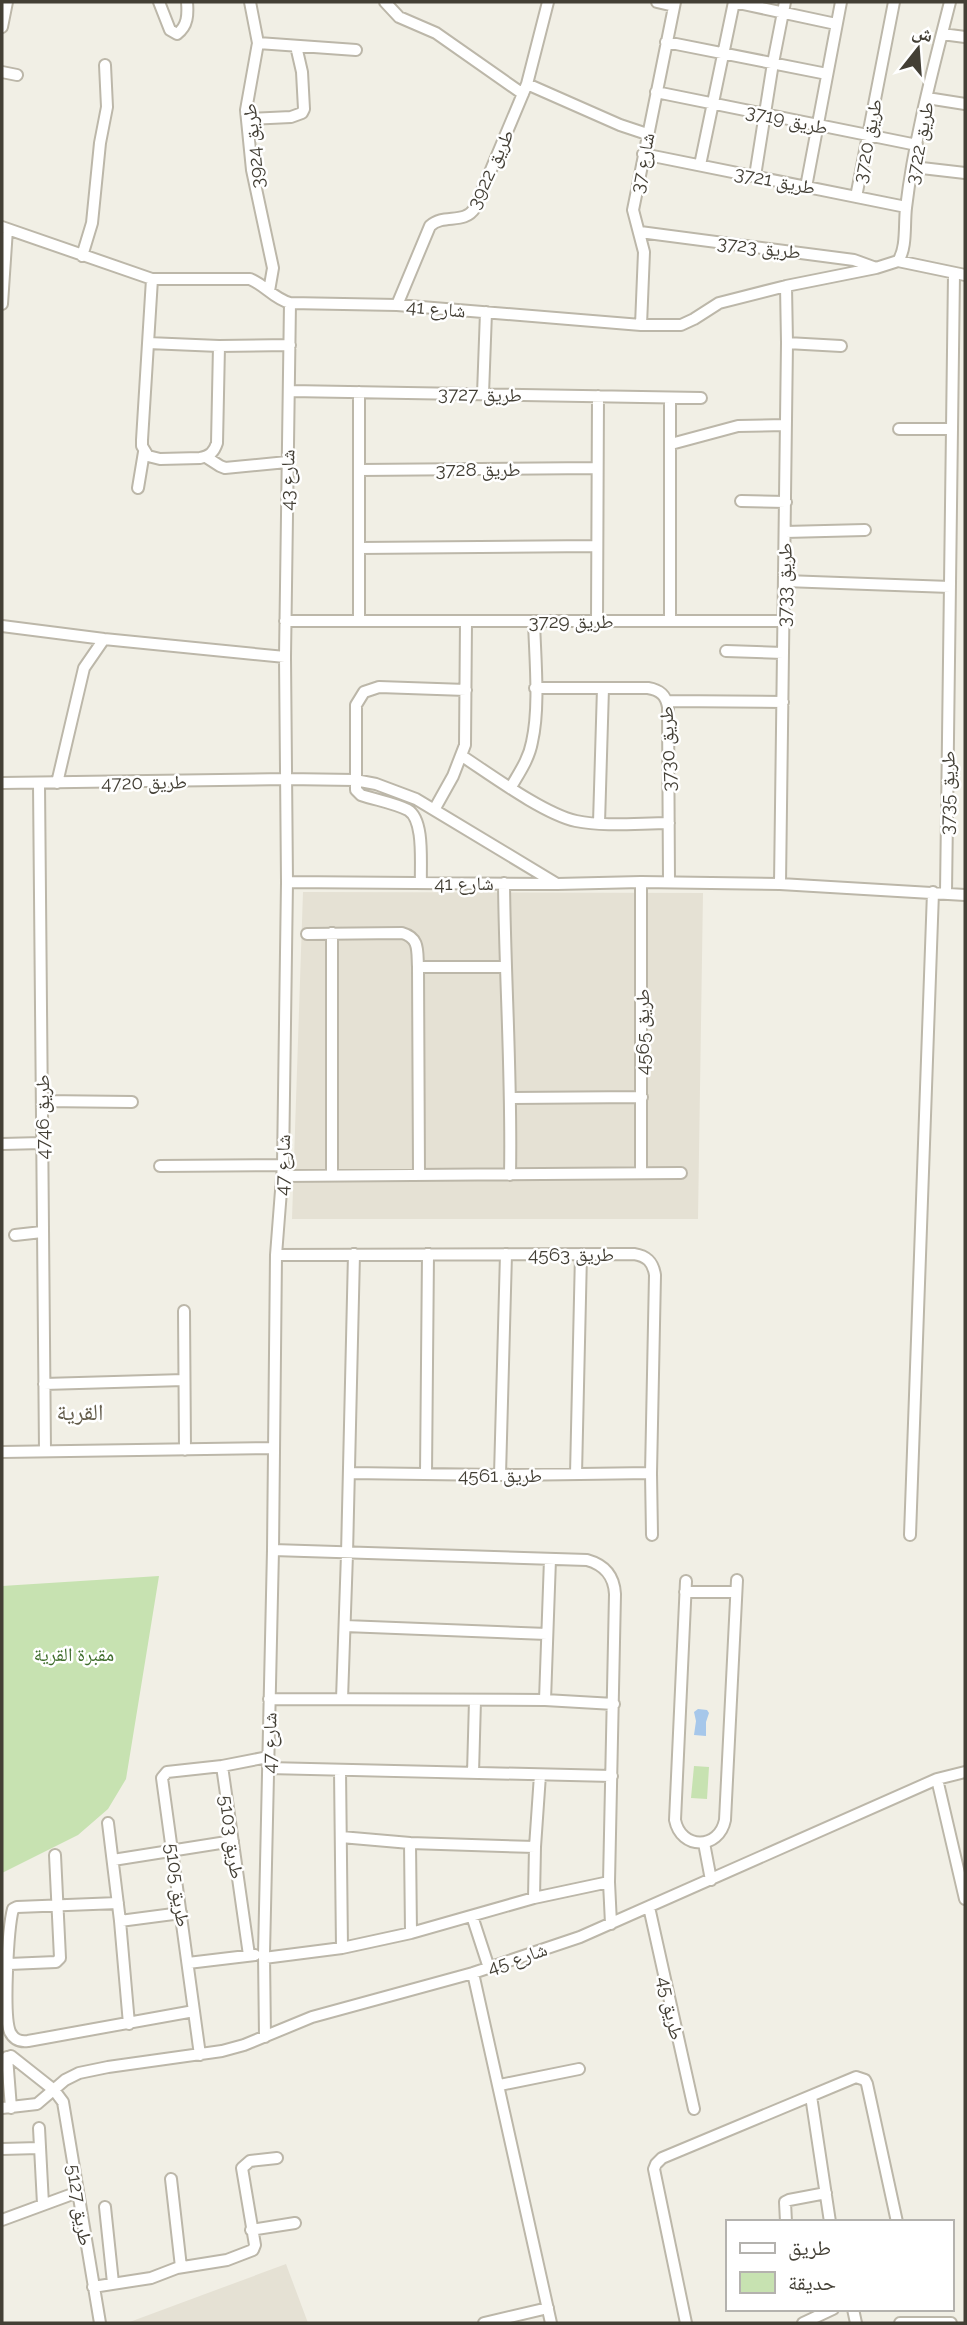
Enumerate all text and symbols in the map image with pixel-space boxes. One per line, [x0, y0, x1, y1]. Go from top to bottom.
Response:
north arrow [883, 14, 953, 84]
text: ش [910, 19, 936, 47]
street label: طريق 3720 [848, 97, 887, 185]
street label: طريق 3719 [744, 100, 830, 139]
street label: طريق 3722 [900, 100, 939, 186]
street label: طريق 3924 [238, 102, 269, 190]
street label: طريق 3922 [462, 126, 519, 213]
street label: شارع 37 [625, 131, 660, 195]
street label: طريق 3721 [732, 161, 817, 200]
street label: طريق 3723 [716, 231, 802, 264]
street label: شارع 41 [405, 294, 467, 323]
street label: طريق 3727 [438, 382, 522, 407]
street label: شارع 43 [275, 449, 300, 511]
street label: طريق 3728 [435, 458, 521, 481]
street label: طريق 3733 [772, 543, 797, 627]
street label: طريق 3729 [528, 610, 614, 633]
street label: طريق 3730 [655, 706, 680, 792]
street label: طريق 3735 [935, 751, 960, 835]
street label: طريق 4720 [101, 770, 187, 795]
street label: شارع 41 [434, 872, 494, 895]
street label: طريق 4565 [631, 989, 654, 1075]
street label: طريق 4746 [31, 1074, 54, 1160]
street label: شارع 47 [270, 1134, 295, 1196]
street label: طريق 4563 [528, 1243, 614, 1266]
district label: القرية [57, 1398, 103, 1425]
street label: طريق 4561 [458, 1464, 542, 1487]
park label: مقبرة القرية [34, 1643, 114, 1666]
street label: شارع 47 [257, 1712, 282, 1774]
street label: طريق 5103 [214, 1794, 249, 1880]
street label: طريق 5105 [160, 1842, 195, 1928]
street label: شارع 45 [484, 1938, 550, 1979]
street label: طريق 45 [653, 1974, 688, 2042]
street label: طريق 5127 [62, 2163, 97, 2248]
legend [726, 2220, 953, 2311]
text: طريق [788, 2235, 831, 2261]
text: حديقة [788, 2270, 836, 2295]

